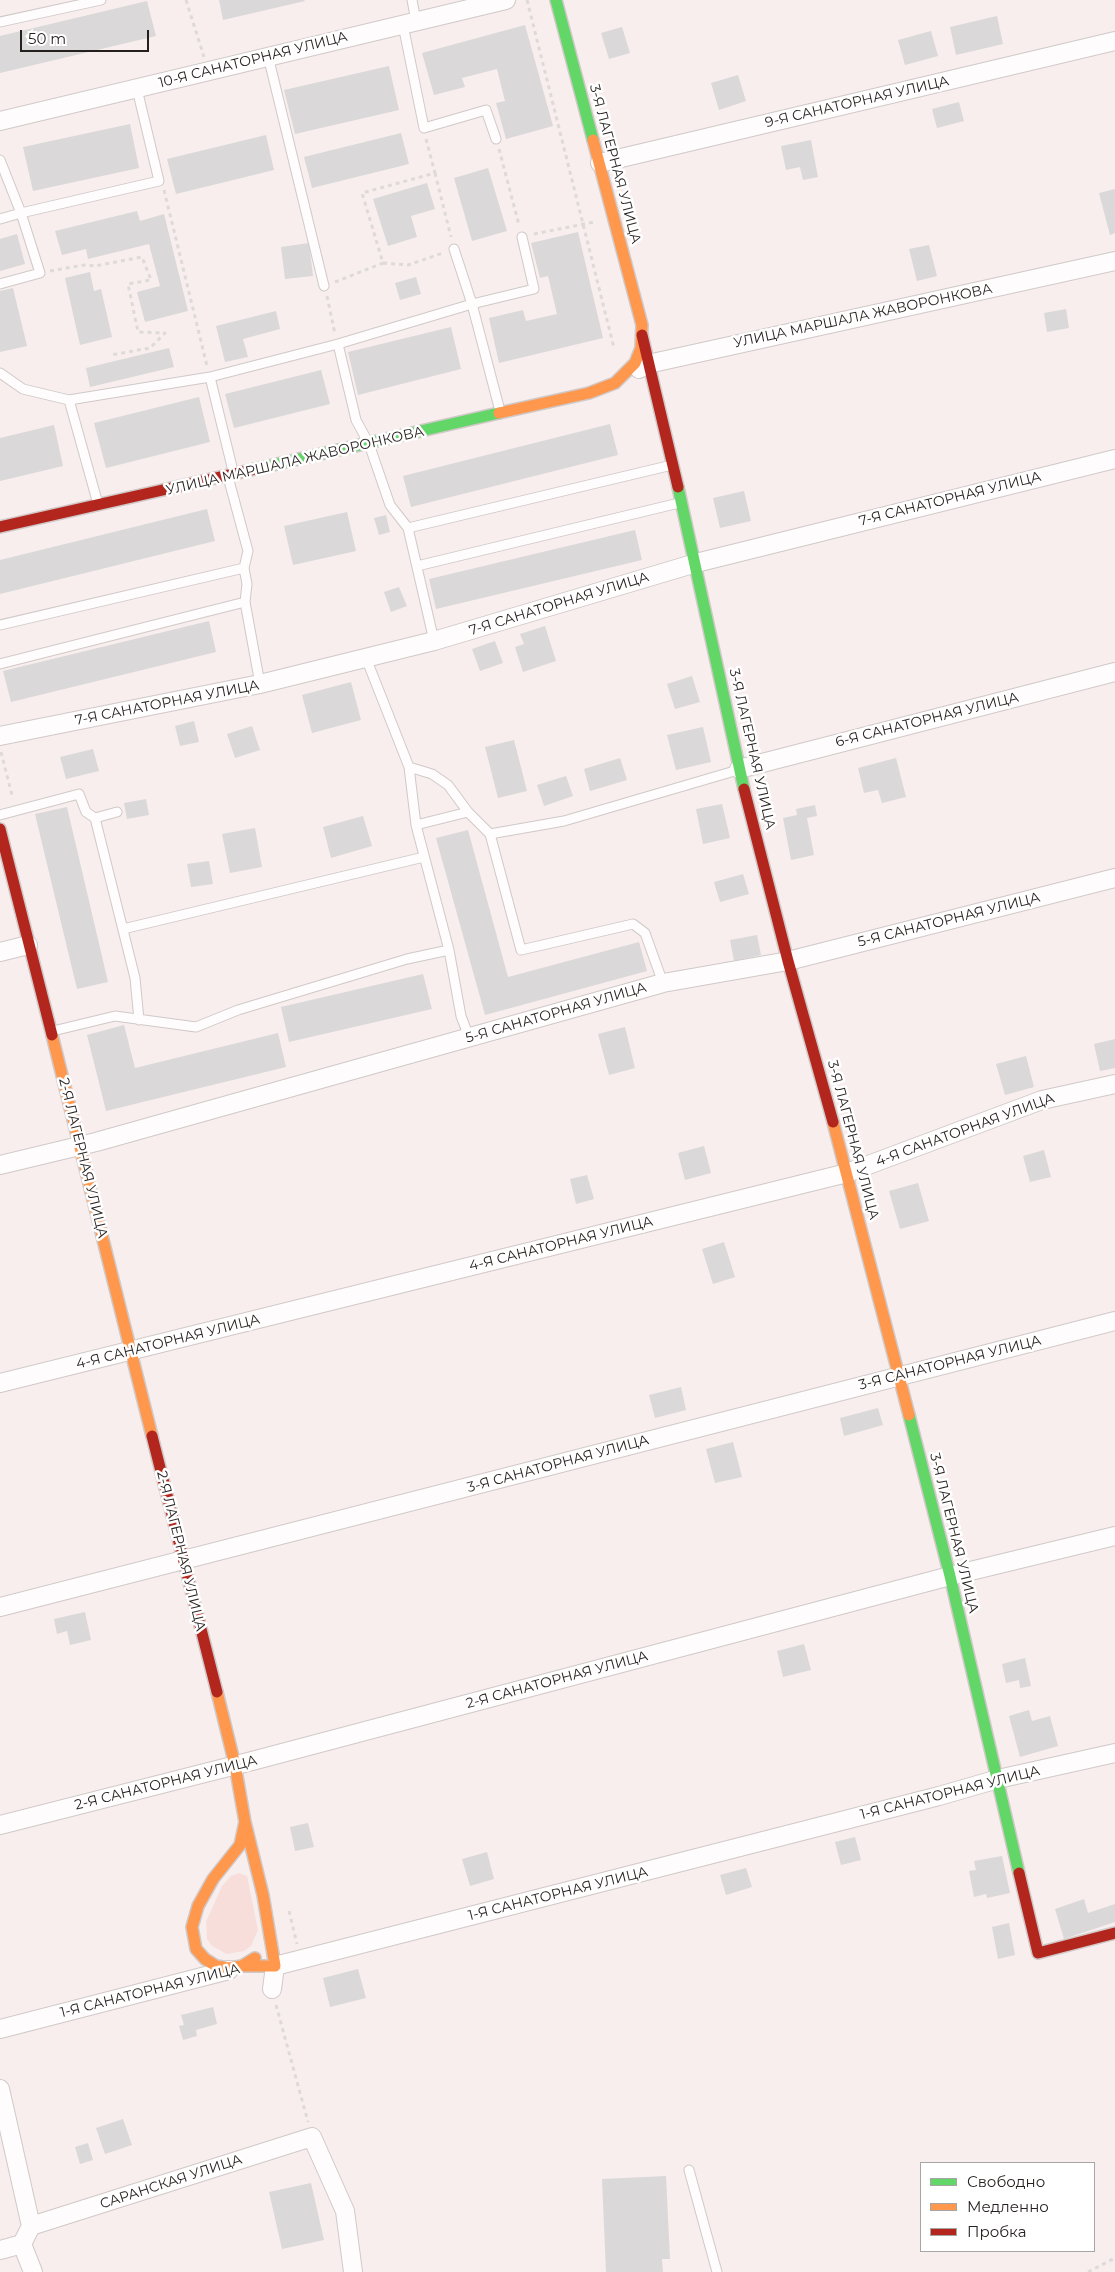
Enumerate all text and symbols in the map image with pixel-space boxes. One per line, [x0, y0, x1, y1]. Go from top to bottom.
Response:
scale bar [22, 20, 151, 52]
street label: 10-Я САНАТОРНАЯ УЛИЦА [157, 28, 349, 92]
text: 50 m [28, 29, 66, 48]
street label: 9-Я САНАТОРНАЯ УЛИЦА [763, 73, 951, 131]
street label: 3-Я ЛАГЕРНАЯ УЛИЦА [586, 82, 644, 246]
street label: УЛИЦА МАРШАЛА ЖАВОРОНКОВА [732, 280, 994, 352]
street label: УЛИЦА МАРШАЛА ЖАВОРОНКОВА [165, 423, 425, 499]
street label: 7-Я САНАТОРНАЯ УЛИЦА [857, 468, 1043, 530]
street label: 7-Я САНАТОРНАЯ УЛИЦА [467, 569, 651, 639]
street label: 3-Я ЛАГЕРНАЯ УЛИЦА [725, 667, 779, 831]
street label: 7-Я САНАТОРНАЯ УЛИЦА [74, 677, 260, 729]
street label: 6-Я САНАТОРНАЯ УЛИЦА [834, 689, 1020, 751]
street label: 5-Я САНАТОРНАЯ УЛИЦА [856, 889, 1042, 951]
street label: 5-Я САНАТОРНАЯ УЛИЦА [464, 979, 648, 1047]
street label: 3-Я ЛАГЕРНАЯ УЛИЦА [824, 1058, 882, 1222]
street label: 2-Я ЛАГЕРНАЯ УЛИЦА [55, 1076, 111, 1240]
street label: 4-Я САНАТОРНАЯ УЛИЦА [873, 1090, 1057, 1170]
street label: 4-Я САНАТОРНАЯ УЛИЦА [467, 1213, 655, 1275]
street label: 4-Я САНАТОРНАЯ УЛИЦА [74, 1311, 262, 1373]
street label: 3-Я САНАТОРНАЯ УЛИЦА [857, 1332, 1043, 1394]
street label: 3-Я САНАТОРНАЯ УЛИЦА [465, 1432, 651, 1496]
street label: 3-Я ЛАГЕРНАЯ УЛИЦА [926, 1451, 982, 1615]
street label: 2-Я ЛАГЕРНАЯ УЛИЦА [153, 1469, 209, 1633]
street label: 2-Я САНАТОРНАЯ УЛИЦА [464, 1648, 650, 1712]
street label: 2-Я САНАТОРНАЯ УЛИЦА [73, 1752, 259, 1814]
street label: 1-Я САНАТОРНАЯ УЛИЦА [858, 1763, 1042, 1823]
street label: 1-Я САНАТОРНАЯ УЛИЦА [466, 1864, 650, 1924]
street label: 1-Я САНАТОРНАЯ УЛИЦА [58, 1961, 242, 2021]
street label: САРАНСКАЯ УЛИЦА [98, 2151, 244, 2213]
legend [920, 2162, 1095, 2252]
text: Свободно [967, 2172, 1045, 2191]
text: Медленно [967, 2197, 1049, 2216]
text: Пробка [967, 2222, 1026, 2241]

